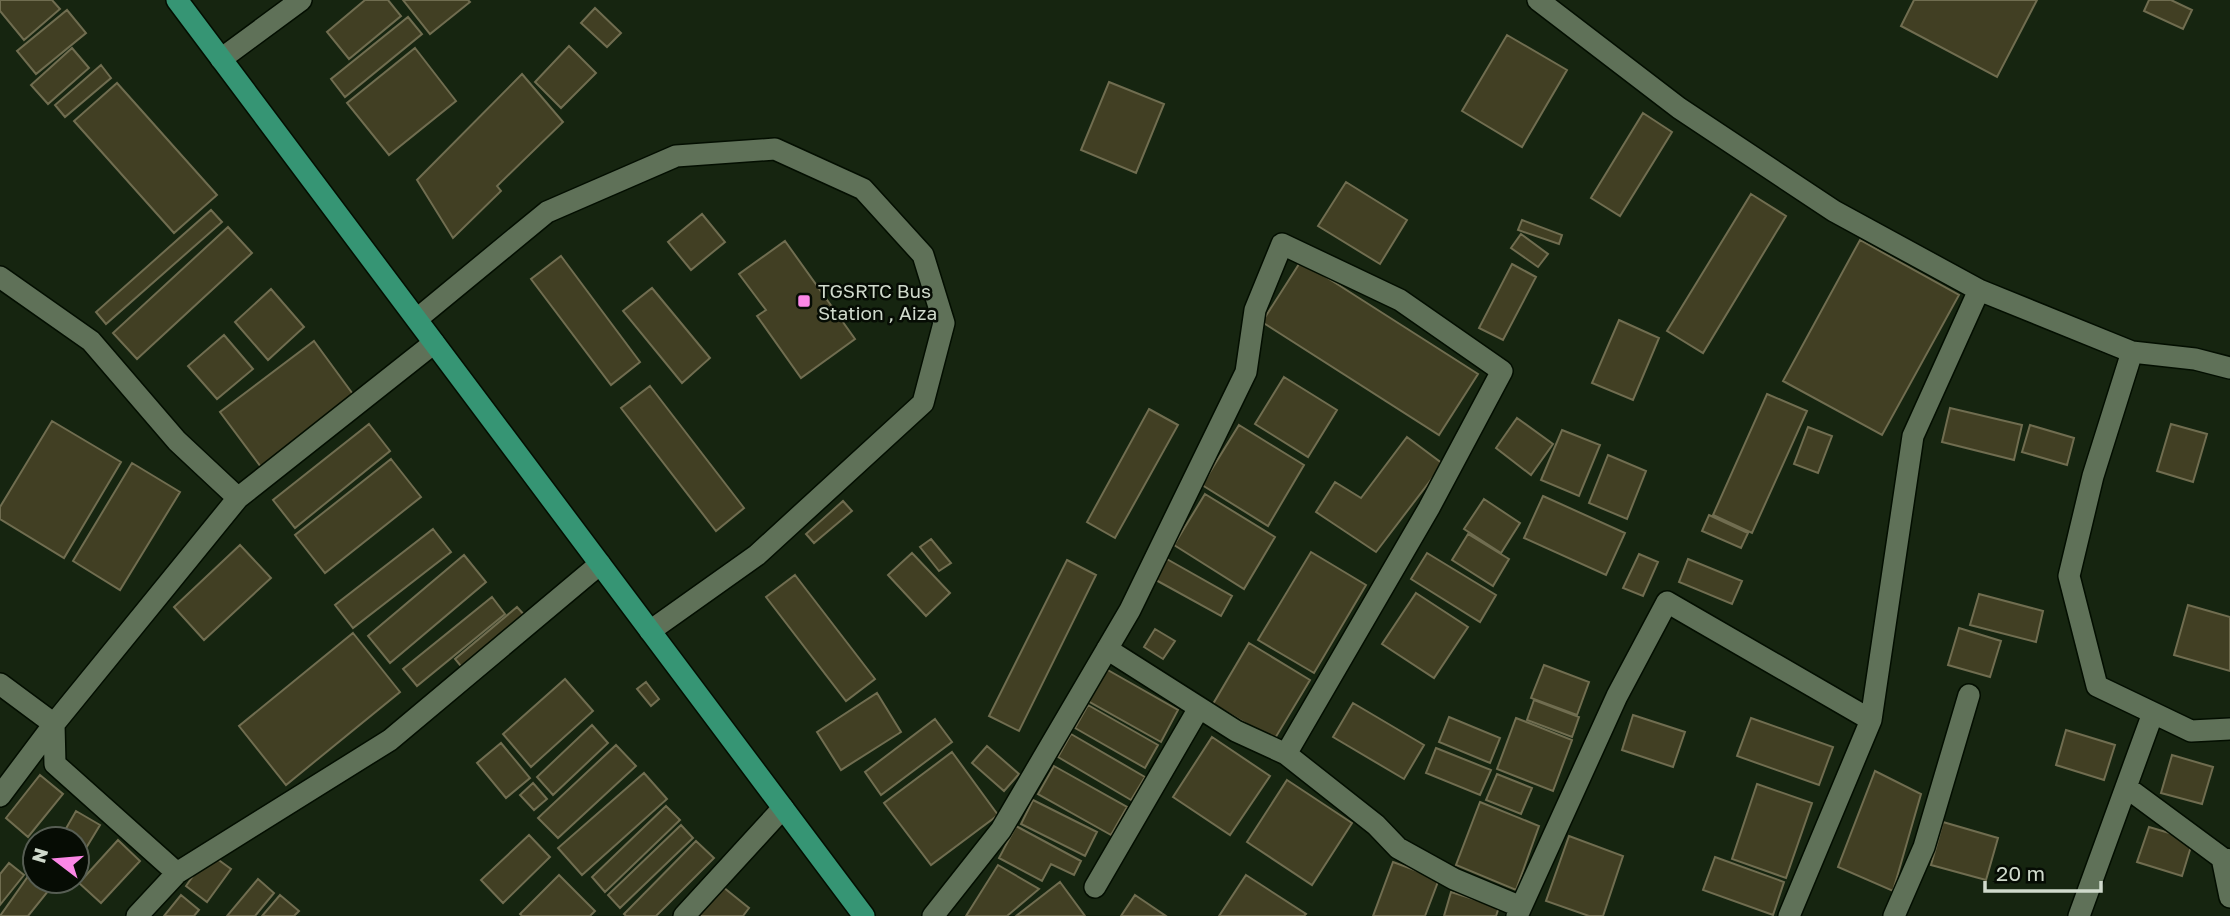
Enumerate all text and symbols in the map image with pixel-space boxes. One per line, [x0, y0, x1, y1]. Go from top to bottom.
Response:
place label: TGSRTC Bus Station , Aiza [818, 279, 937, 324]
marker: TGSRTC Bus Station , Aiza [796, 293, 812, 309]
north arrow [21, 825, 91, 895]
text: N [26, 845, 52, 865]
scale bar [1985, 850, 2100, 894]
text: 20 m [1996, 860, 2045, 886]

